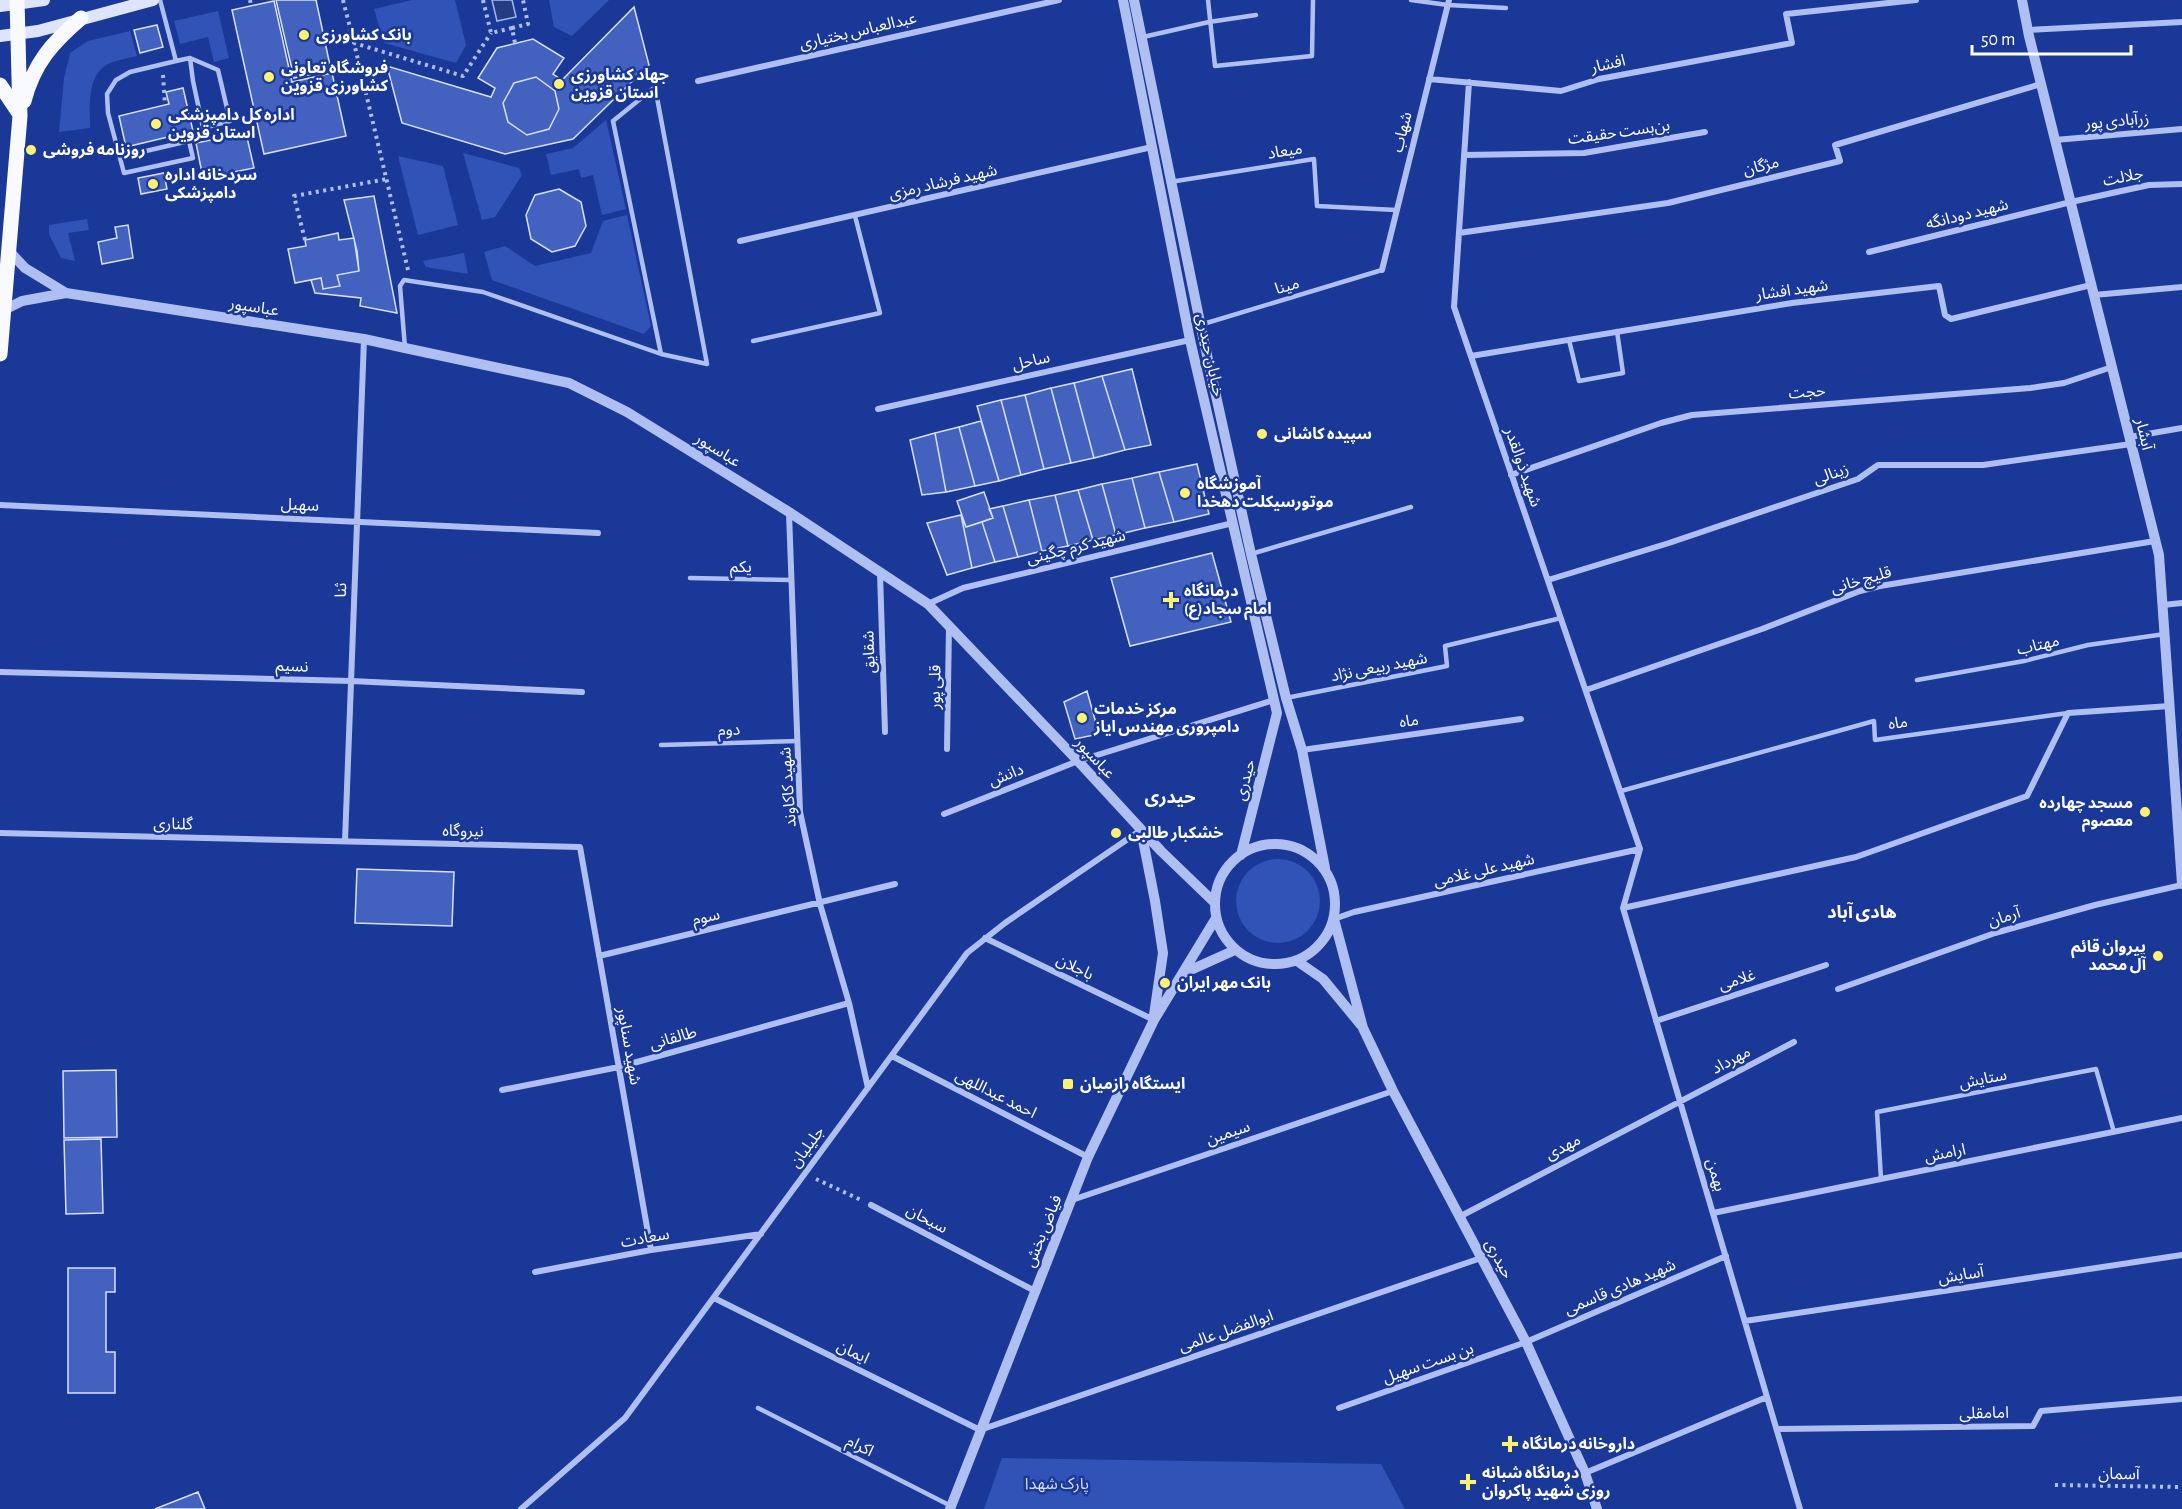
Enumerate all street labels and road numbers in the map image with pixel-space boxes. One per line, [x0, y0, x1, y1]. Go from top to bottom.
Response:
street label: عبدالعباس بختیاری [798, 10, 918, 53]
street label: افشار [1588, 52, 1627, 77]
street label: زرآبادی پور [2083, 109, 2150, 134]
street label: شهاب [1389, 110, 1416, 154]
street label: بن‌بست حقیقت [1567, 117, 1671, 148]
street label: میعاد [1266, 140, 1304, 162]
street label: مژگان [1741, 153, 1781, 179]
street label: شهید فرشاد رمزی [887, 162, 999, 203]
street label: جلالت [2102, 165, 2144, 189]
street label: شهید دودانگه [1924, 195, 2010, 233]
street label: مینا [1273, 275, 1301, 297]
street label: شهید افشار [1754, 277, 1829, 304]
street label: عباسپور [227, 295, 280, 321]
street label: خیابان حیدری [1192, 312, 1227, 398]
street label: ساحل [1011, 349, 1052, 374]
street label: حجت [1788, 382, 1826, 402]
street label: آبشار [2131, 415, 2157, 453]
street label: شهید ذوالقدر [1501, 424, 1544, 509]
street label: عباسپور [691, 429, 744, 472]
street label: زینالی [1811, 461, 1851, 488]
street label: سهیل [280, 496, 320, 515]
street label: شهید کرم چگینی [1025, 526, 1128, 571]
street label: یکم [730, 559, 752, 579]
street label: قلیچ خانی [1829, 564, 1894, 600]
street label: ثنا [333, 582, 349, 598]
street label: شقایق [860, 630, 880, 674]
street label: مهتاب [2015, 632, 2061, 659]
street label: شهید ربیعی نژاد [1329, 650, 1429, 685]
street label: نسیم [275, 657, 309, 679]
street label: قلی پور [927, 665, 946, 710]
street label: ماه [1398, 712, 1420, 730]
street label: ماه [1887, 714, 1909, 732]
street label: دوم [717, 722, 741, 742]
street label: عباسپور [1070, 733, 1118, 783]
street label: شهید کاکاوند [777, 746, 800, 828]
street label: حیدری [1232, 758, 1259, 803]
street label: دانش [986, 761, 1026, 790]
street label: گلناری [153, 815, 193, 833]
street label: نیروگاه [442, 822, 484, 840]
street label: شهید علی غلامی [1432, 851, 1536, 890]
street label: آرمان [1986, 903, 2024, 930]
street label: سوم [691, 906, 722, 932]
street label: باجلان [1054, 951, 1096, 984]
street label: غلامی [1717, 967, 1758, 994]
street label: شهید سناپور [612, 1005, 644, 1087]
street label: طالقانی [648, 1024, 699, 1053]
street label: مهرداد [1709, 1043, 1754, 1078]
street label: احمد عبداللهی [953, 1067, 1039, 1122]
street label: ستایش [1958, 1067, 2008, 1092]
street label: سیمین [1204, 1118, 1252, 1149]
street label: جلیلیان [787, 1123, 828, 1171]
street label: مهدی [1543, 1131, 1584, 1163]
street label: ارامش [1923, 1141, 1967, 1166]
street label: بهمن [1703, 1157, 1728, 1194]
street label: فیاض بخش [1021, 1193, 1066, 1270]
street label: سبحان [903, 1202, 950, 1237]
street label: سعادت [619, 1226, 671, 1250]
street label: حیدری [1481, 1237, 1516, 1282]
street label: شهید هادی قاسمی [1562, 1256, 1678, 1319]
street label: آسایش [1937, 1262, 1986, 1287]
street label: ابوالفضل عالمی [1177, 1307, 1276, 1356]
street label: ایمان [834, 1337, 872, 1367]
street label: بن بست سهیل [1380, 1340, 1476, 1387]
street label: امامقلی [1959, 1405, 2009, 1422]
street label: اکرام [842, 1433, 876, 1463]
street label: آسمان [2098, 1465, 2141, 1483]

